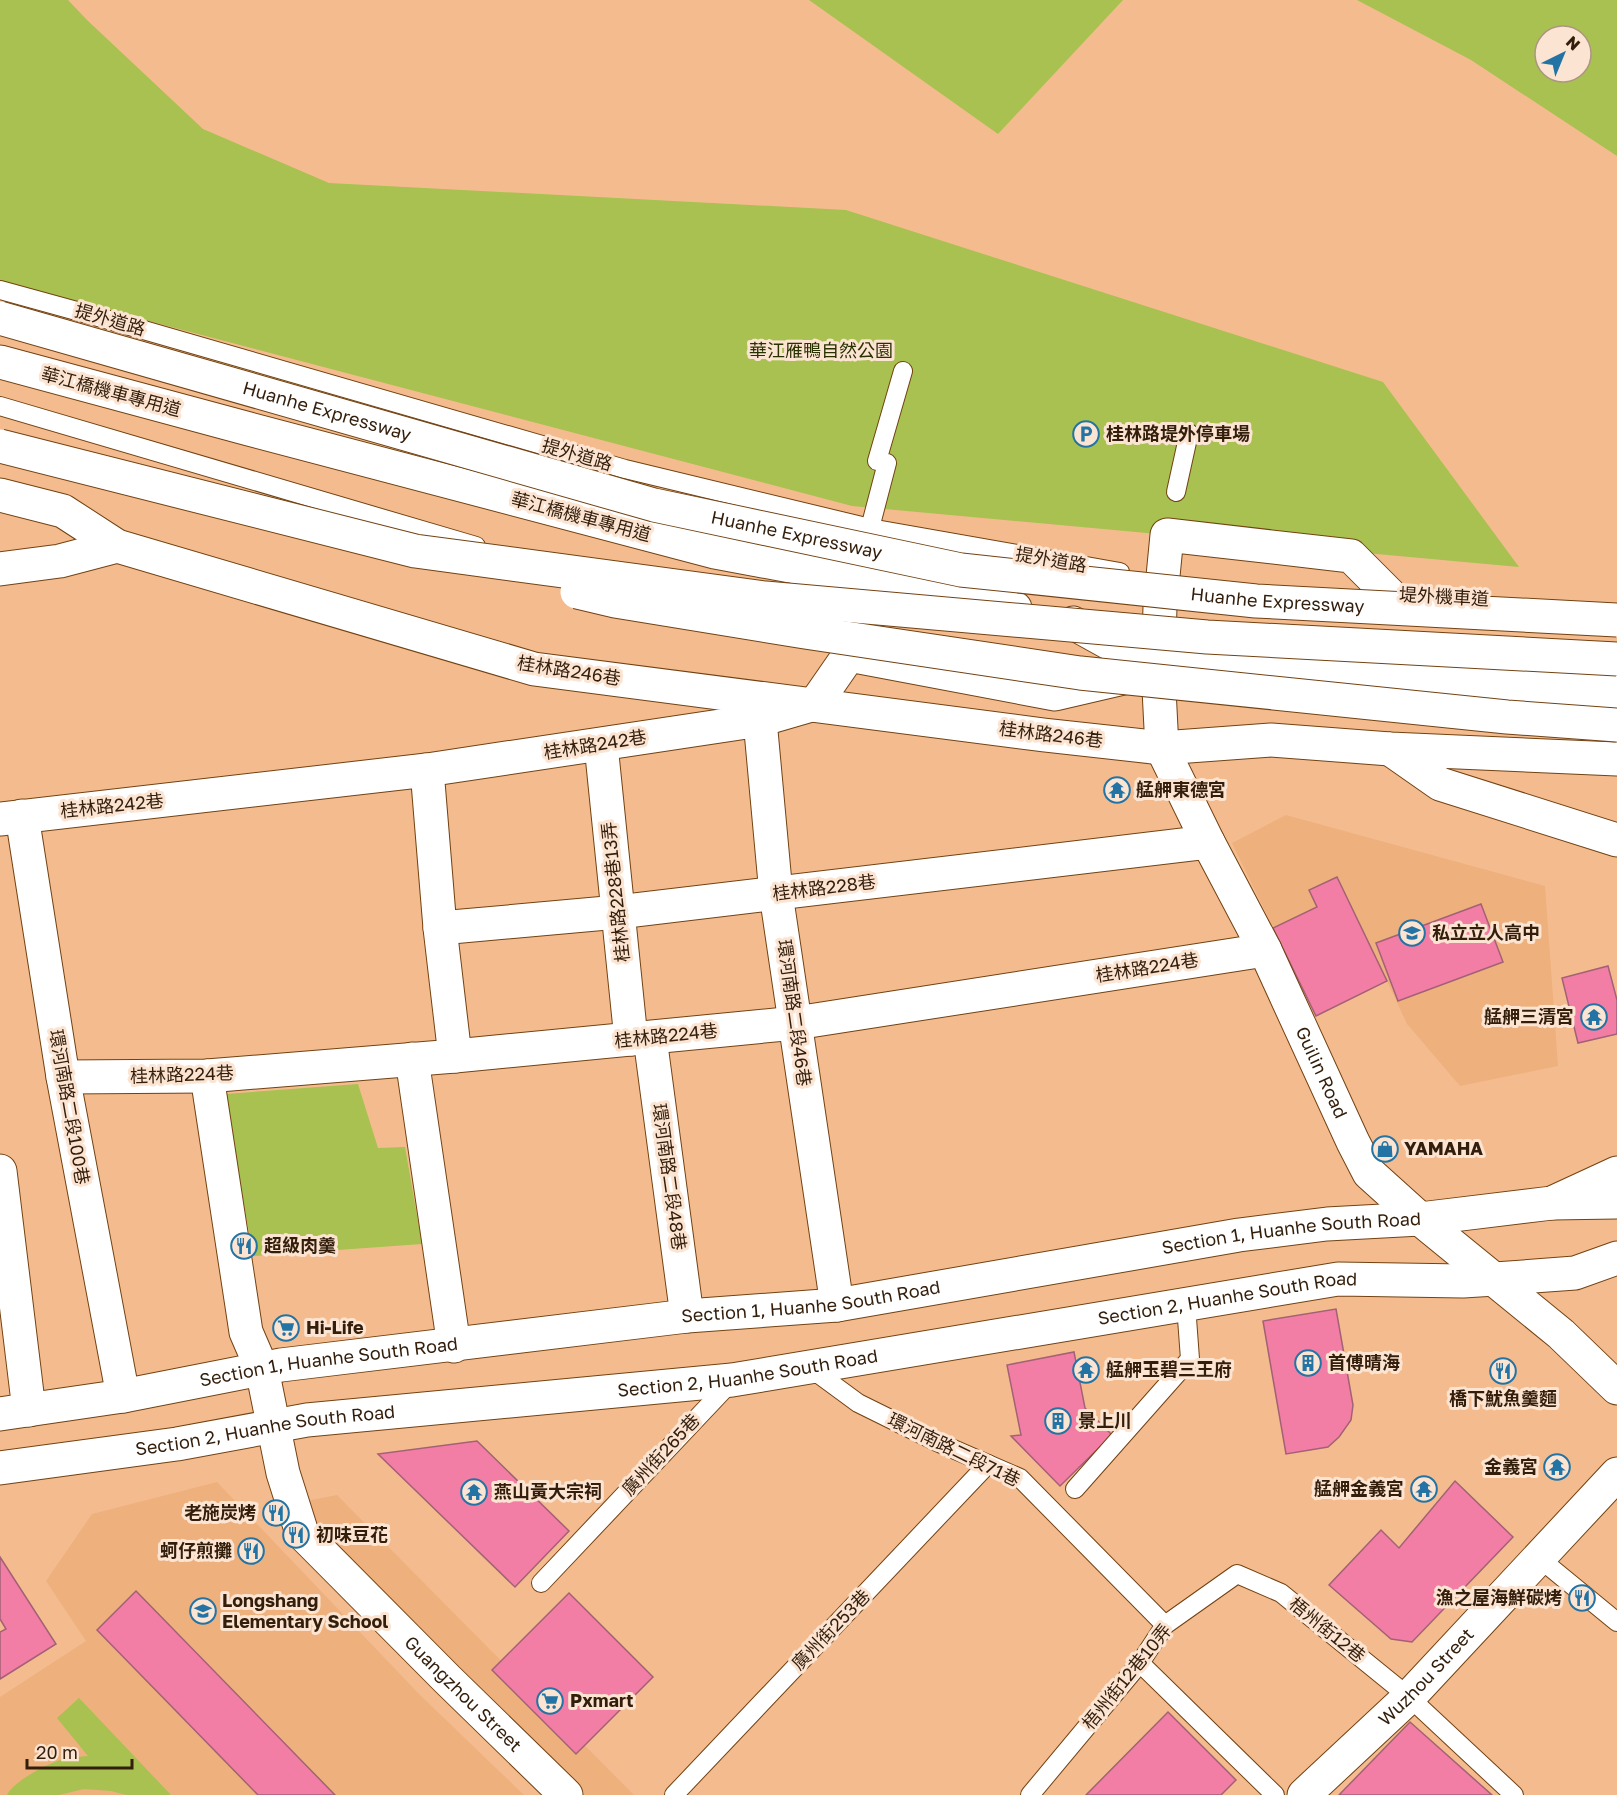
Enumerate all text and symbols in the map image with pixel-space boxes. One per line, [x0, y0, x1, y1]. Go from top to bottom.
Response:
north arrow [1533, 24, 1593, 84]
text: N [1562, 32, 1585, 54]
street label: 提外道路 [73, 299, 148, 340]
park label: 華江雁鴨自然公園 [749, 339, 893, 361]
street label: 華江橋機車專用道 [39, 362, 184, 420]
street label: Huanhe Expressway [240, 376, 414, 445]
parking icon: 桂林路堤外停車場 [1071, 419, 1101, 449]
place label: 桂林路堤外停車場 [1106, 422, 1250, 444]
street label: 提外道路 [540, 434, 615, 475]
street label: 華江橋機車專用道 [509, 487, 654, 545]
street label: Huanhe Expressway [709, 505, 884, 563]
street label: 提外道路 [1014, 542, 1089, 576]
street label: Huanhe Expressway [1189, 582, 1365, 617]
street label: 堤外機車道 [1399, 583, 1490, 609]
street label: 桂林路246巷 [516, 651, 622, 689]
street label: 桂林路246巷 [998, 717, 1104, 751]
street label: 桂林路242巷 [542, 725, 648, 763]
temple icon: 艋舺東德宮 [1102, 775, 1132, 805]
place label: 艋舺東德宮 [1136, 778, 1226, 800]
street label: 桂林路242巷 [59, 789, 165, 821]
street label: 桂林路228巷13弄 [597, 821, 633, 963]
street label: 桂林路228巷 [771, 870, 877, 904]
school or university icon: 私立立人高中 [1397, 918, 1427, 948]
place label: 私立立人高中 [1432, 921, 1540, 943]
street label: 環河南路二段46巷 [774, 938, 816, 1088]
street label: 桂林路224巷 [1094, 948, 1200, 986]
temple icon: 艋舺三清宮 [1579, 1002, 1609, 1032]
place label: 艋舺三清宮 [1484, 1005, 1574, 1027]
street label: 桂林路224巷 [613, 1019, 719, 1051]
street label: Guilin Road [1292, 1023, 1353, 1122]
street label: 環河南路二段100巷 [46, 1028, 94, 1186]
street label: 桂林路224巷 [130, 1061, 234, 1087]
street label: 環河南路二段48巷 [649, 1102, 691, 1252]
shop icon: YAMAHA [1370, 1134, 1400, 1164]
place label: YAMAHA [1404, 1137, 1483, 1159]
street label: Section 1, Huanhe South Road [1160, 1207, 1421, 1258]
restaurant icon: 超級肉羹 [229, 1231, 259, 1261]
place label: 超級肉羹 [264, 1234, 336, 1256]
street label: Section 2, Huanhe South Road [1096, 1267, 1357, 1329]
street label: Section 1, Huanhe South Road [680, 1275, 942, 1326]
supermarket icon: Hi-Life [271, 1313, 301, 1343]
place label: Hi-Life [306, 1316, 364, 1338]
street label: Section 1, Huanhe South Road [197, 1332, 459, 1391]
street label: Section 2, Huanhe South Road [616, 1344, 879, 1401]
building icon: 首傅晴海 [1293, 1348, 1323, 1378]
place label: 首傅晴海 [1328, 1351, 1400, 1373]
temple icon: 艋舺玉碧三王府 [1071, 1355, 1101, 1385]
restaurant icon: 橋下魷魚羹麵 [1488, 1356, 1518, 1386]
place label: 艋舺玉碧三王府 [1106, 1358, 1232, 1380]
place label: 橋下魷魚羹麵 [1449, 1387, 1557, 1409]
street label: Section 2, Huanhe South Road [134, 1400, 396, 1460]
building icon: 景上川 [1043, 1406, 1073, 1436]
street label: 環河南路二段71巷 [885, 1408, 1024, 1491]
street label: 廣州街265巷 [617, 1409, 704, 1500]
place label: 景上川 [1078, 1409, 1132, 1431]
temple icon: 金義宮 [1542, 1452, 1572, 1482]
place label: 金義宮 [1484, 1455, 1538, 1477]
temple icon: 艋舺金義宮 [1409, 1474, 1439, 1504]
temple icon: 燕山黃大宗祠 [459, 1477, 489, 1507]
place label: 艋舺金義宮 [1314, 1477, 1404, 1499]
place label: 燕山黃大宗祠 [494, 1480, 602, 1502]
restaurant icon: 老施炭烤 [261, 1498, 291, 1528]
place label: 老施炭烤 [184, 1501, 256, 1523]
restaurant icon: 初味豆花 [281, 1520, 311, 1550]
place label: 初味豆花 [316, 1523, 388, 1545]
restaurant icon: 蚵仔煎攤 [236, 1536, 266, 1566]
place label: 蚵仔煎攤 [160, 1539, 232, 1561]
restaurant icon: 漁之屋海鮮碳烤 [1567, 1583, 1597, 1613]
street label: 廣州街253巷 [786, 1584, 874, 1674]
place label: 漁之屋海鮮碳烤 [1436, 1586, 1562, 1608]
place label: Longshang Elementary School [222, 1589, 388, 1632]
street label: 梧州街12巷 [1285, 1592, 1370, 1666]
school or university icon: Longshang Elementary School [188, 1596, 218, 1626]
street label: 梧州街12巷10弄 [1077, 1619, 1175, 1733]
street label: Wuzhou Street [1373, 1623, 1478, 1730]
street label: Guangzhou Street [400, 1631, 527, 1756]
supermarket icon: Pxmart [535, 1686, 565, 1716]
place label: Pxmart [570, 1689, 633, 1711]
scale bar [27, 1732, 132, 1770]
text: 20 m [36, 1741, 78, 1763]

